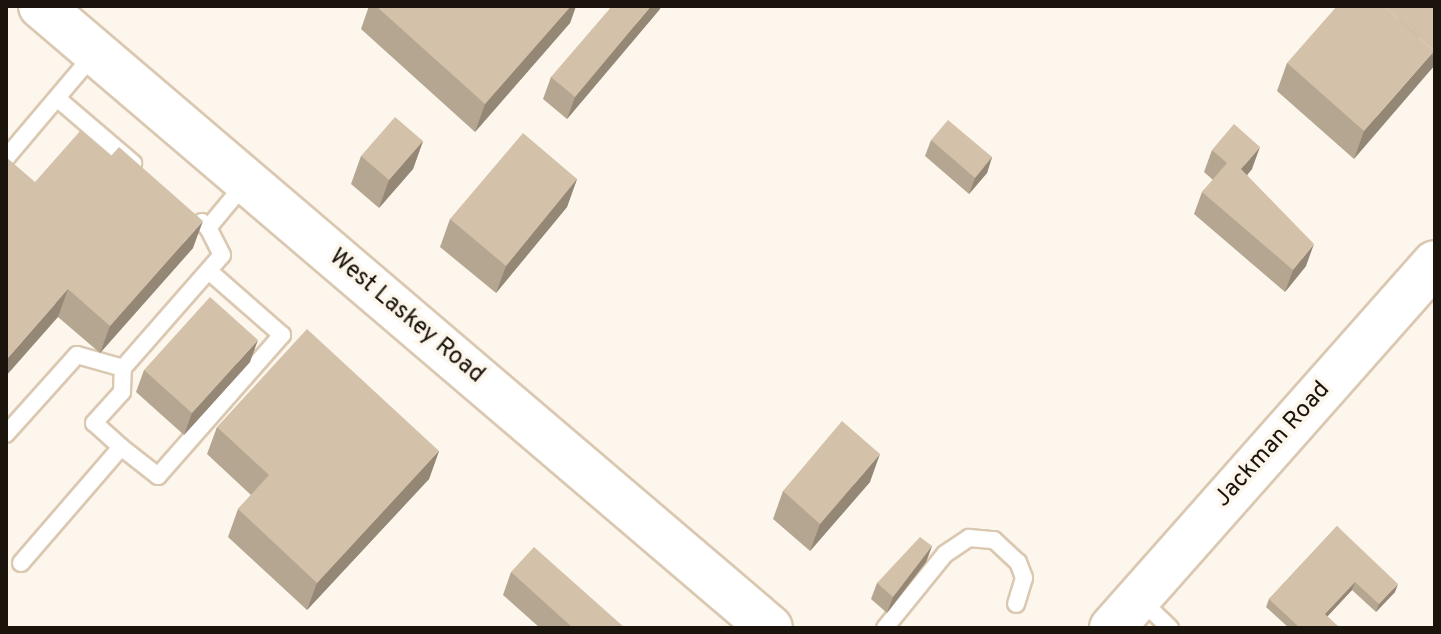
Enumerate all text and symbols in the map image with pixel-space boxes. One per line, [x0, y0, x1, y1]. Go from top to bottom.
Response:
street label: West Laskey Road [323, 244, 489, 390]
street label: Jackman Road [1209, 376, 1337, 514]

